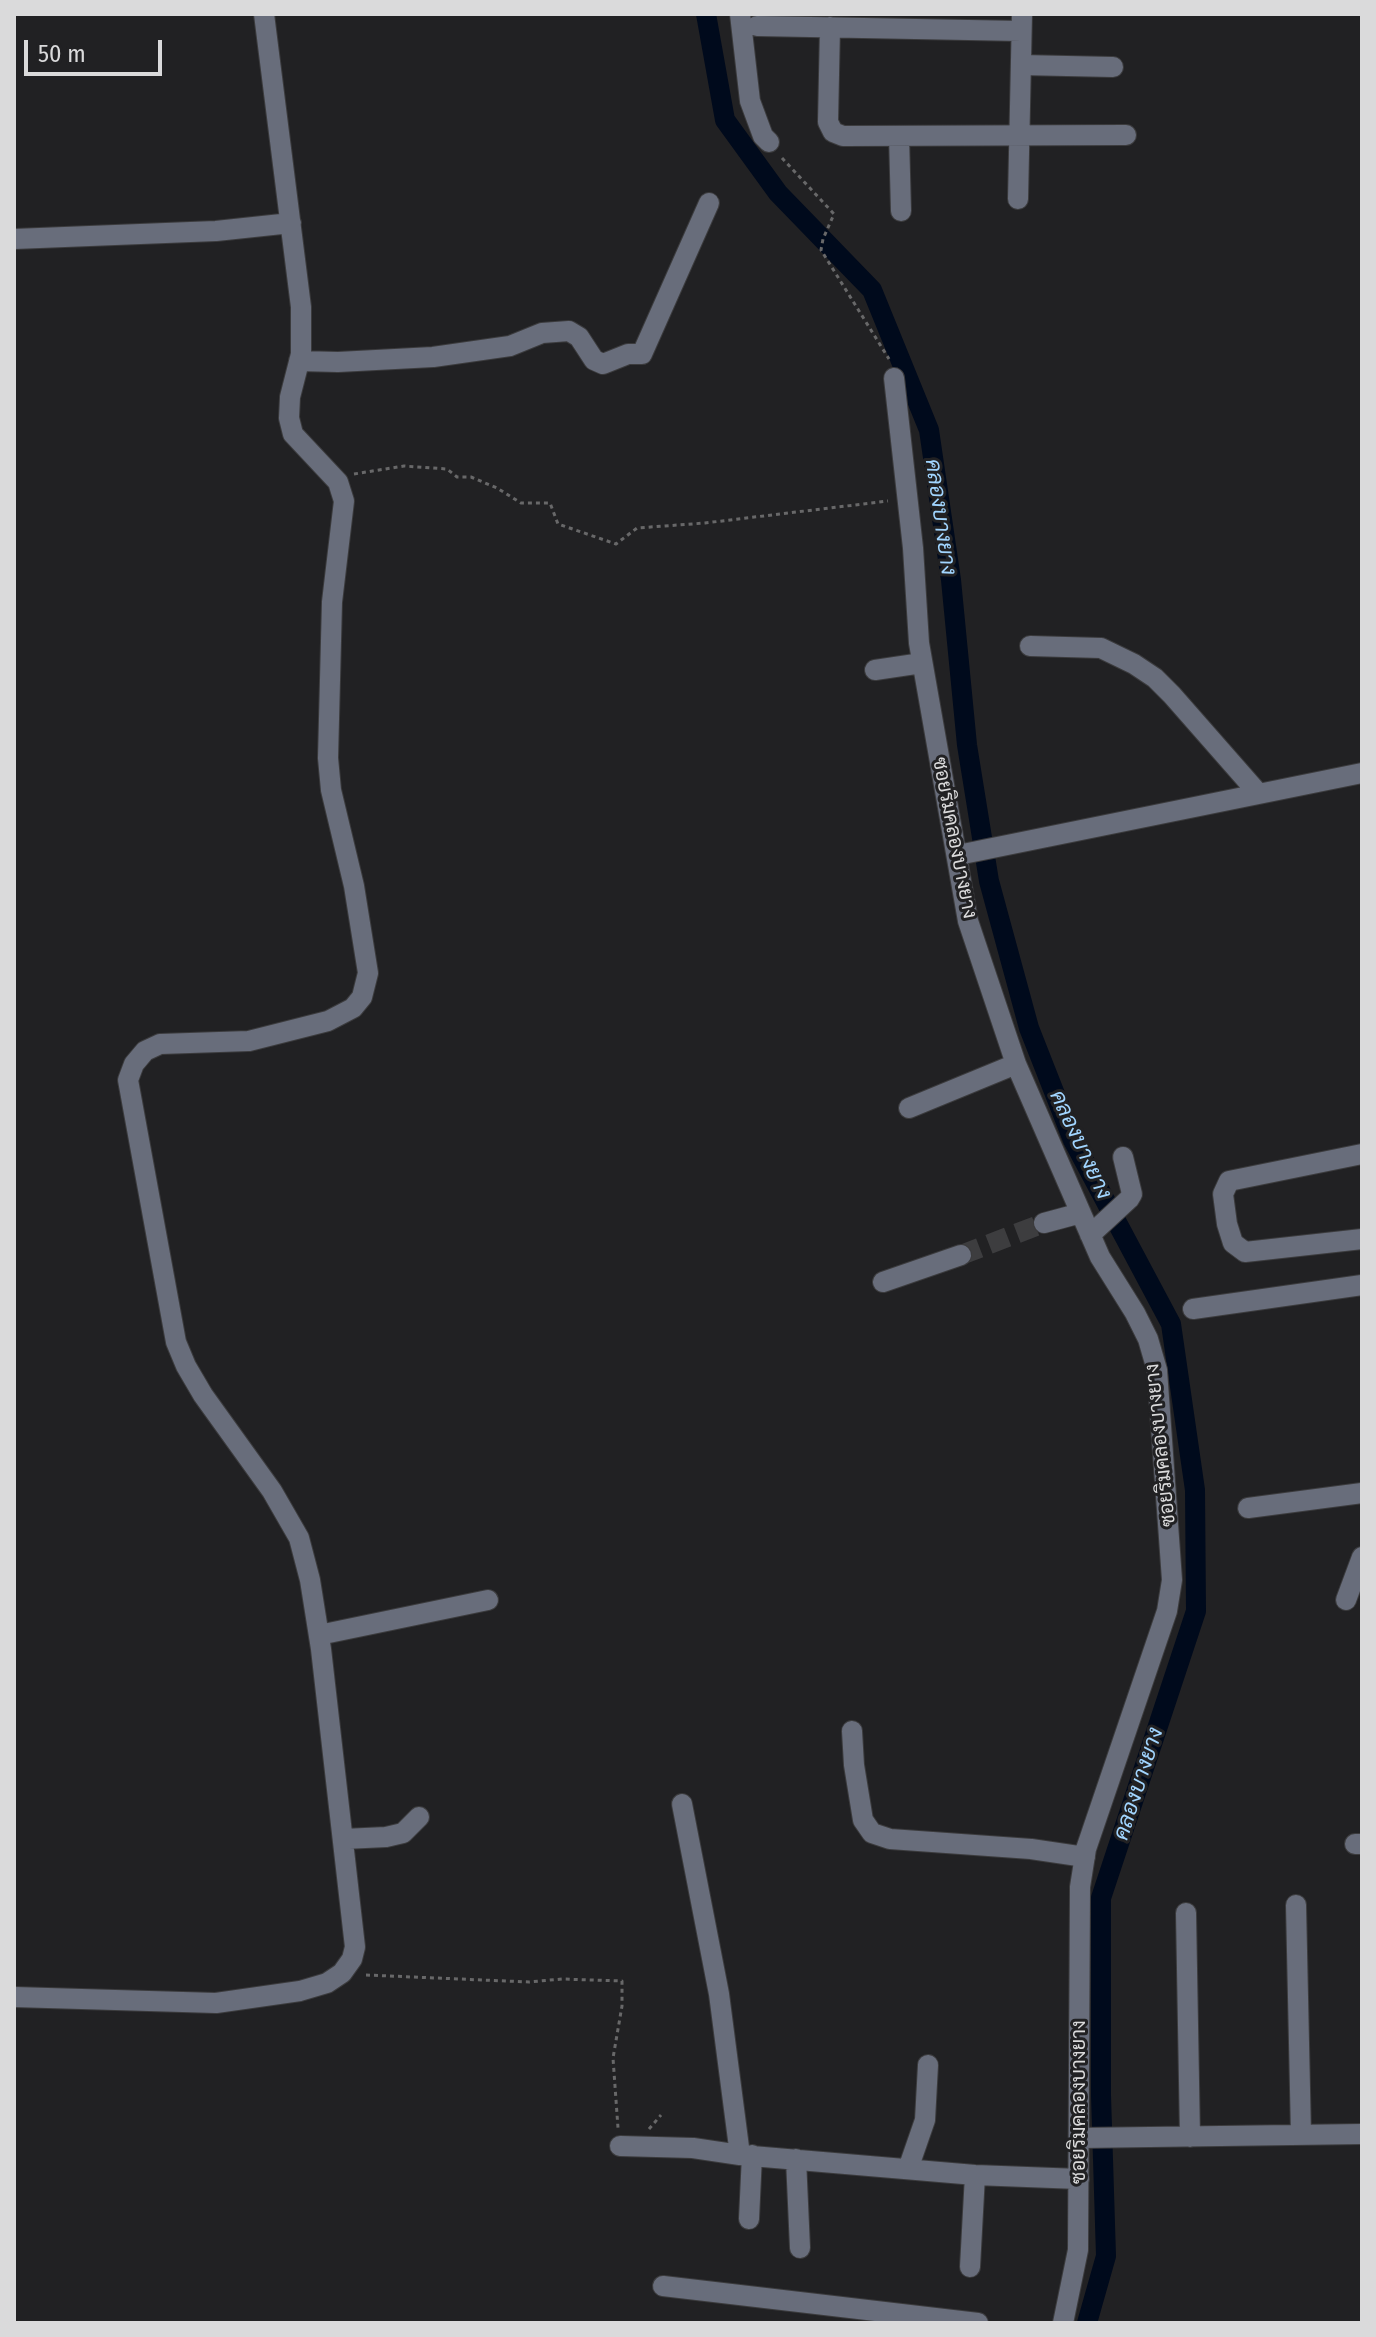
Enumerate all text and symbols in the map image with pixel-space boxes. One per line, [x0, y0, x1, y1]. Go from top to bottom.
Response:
scale bar [28, 24, 166, 74]
text: 50 m [38, 40, 86, 68]
water label: คลองบางยาง [919, 457, 961, 577]
street label: ซอยริมคลองบางยาง [927, 755, 981, 921]
water label: คลองบางยาง [1043, 1086, 1117, 1204]
street label: ซอยริมคลองบางยาง [1141, 1362, 1181, 1528]
water label: คลองบางยาง [1108, 1724, 1170, 1844]
street label: ซอยริมคลองบางยาง [1067, 2020, 1091, 2184]

